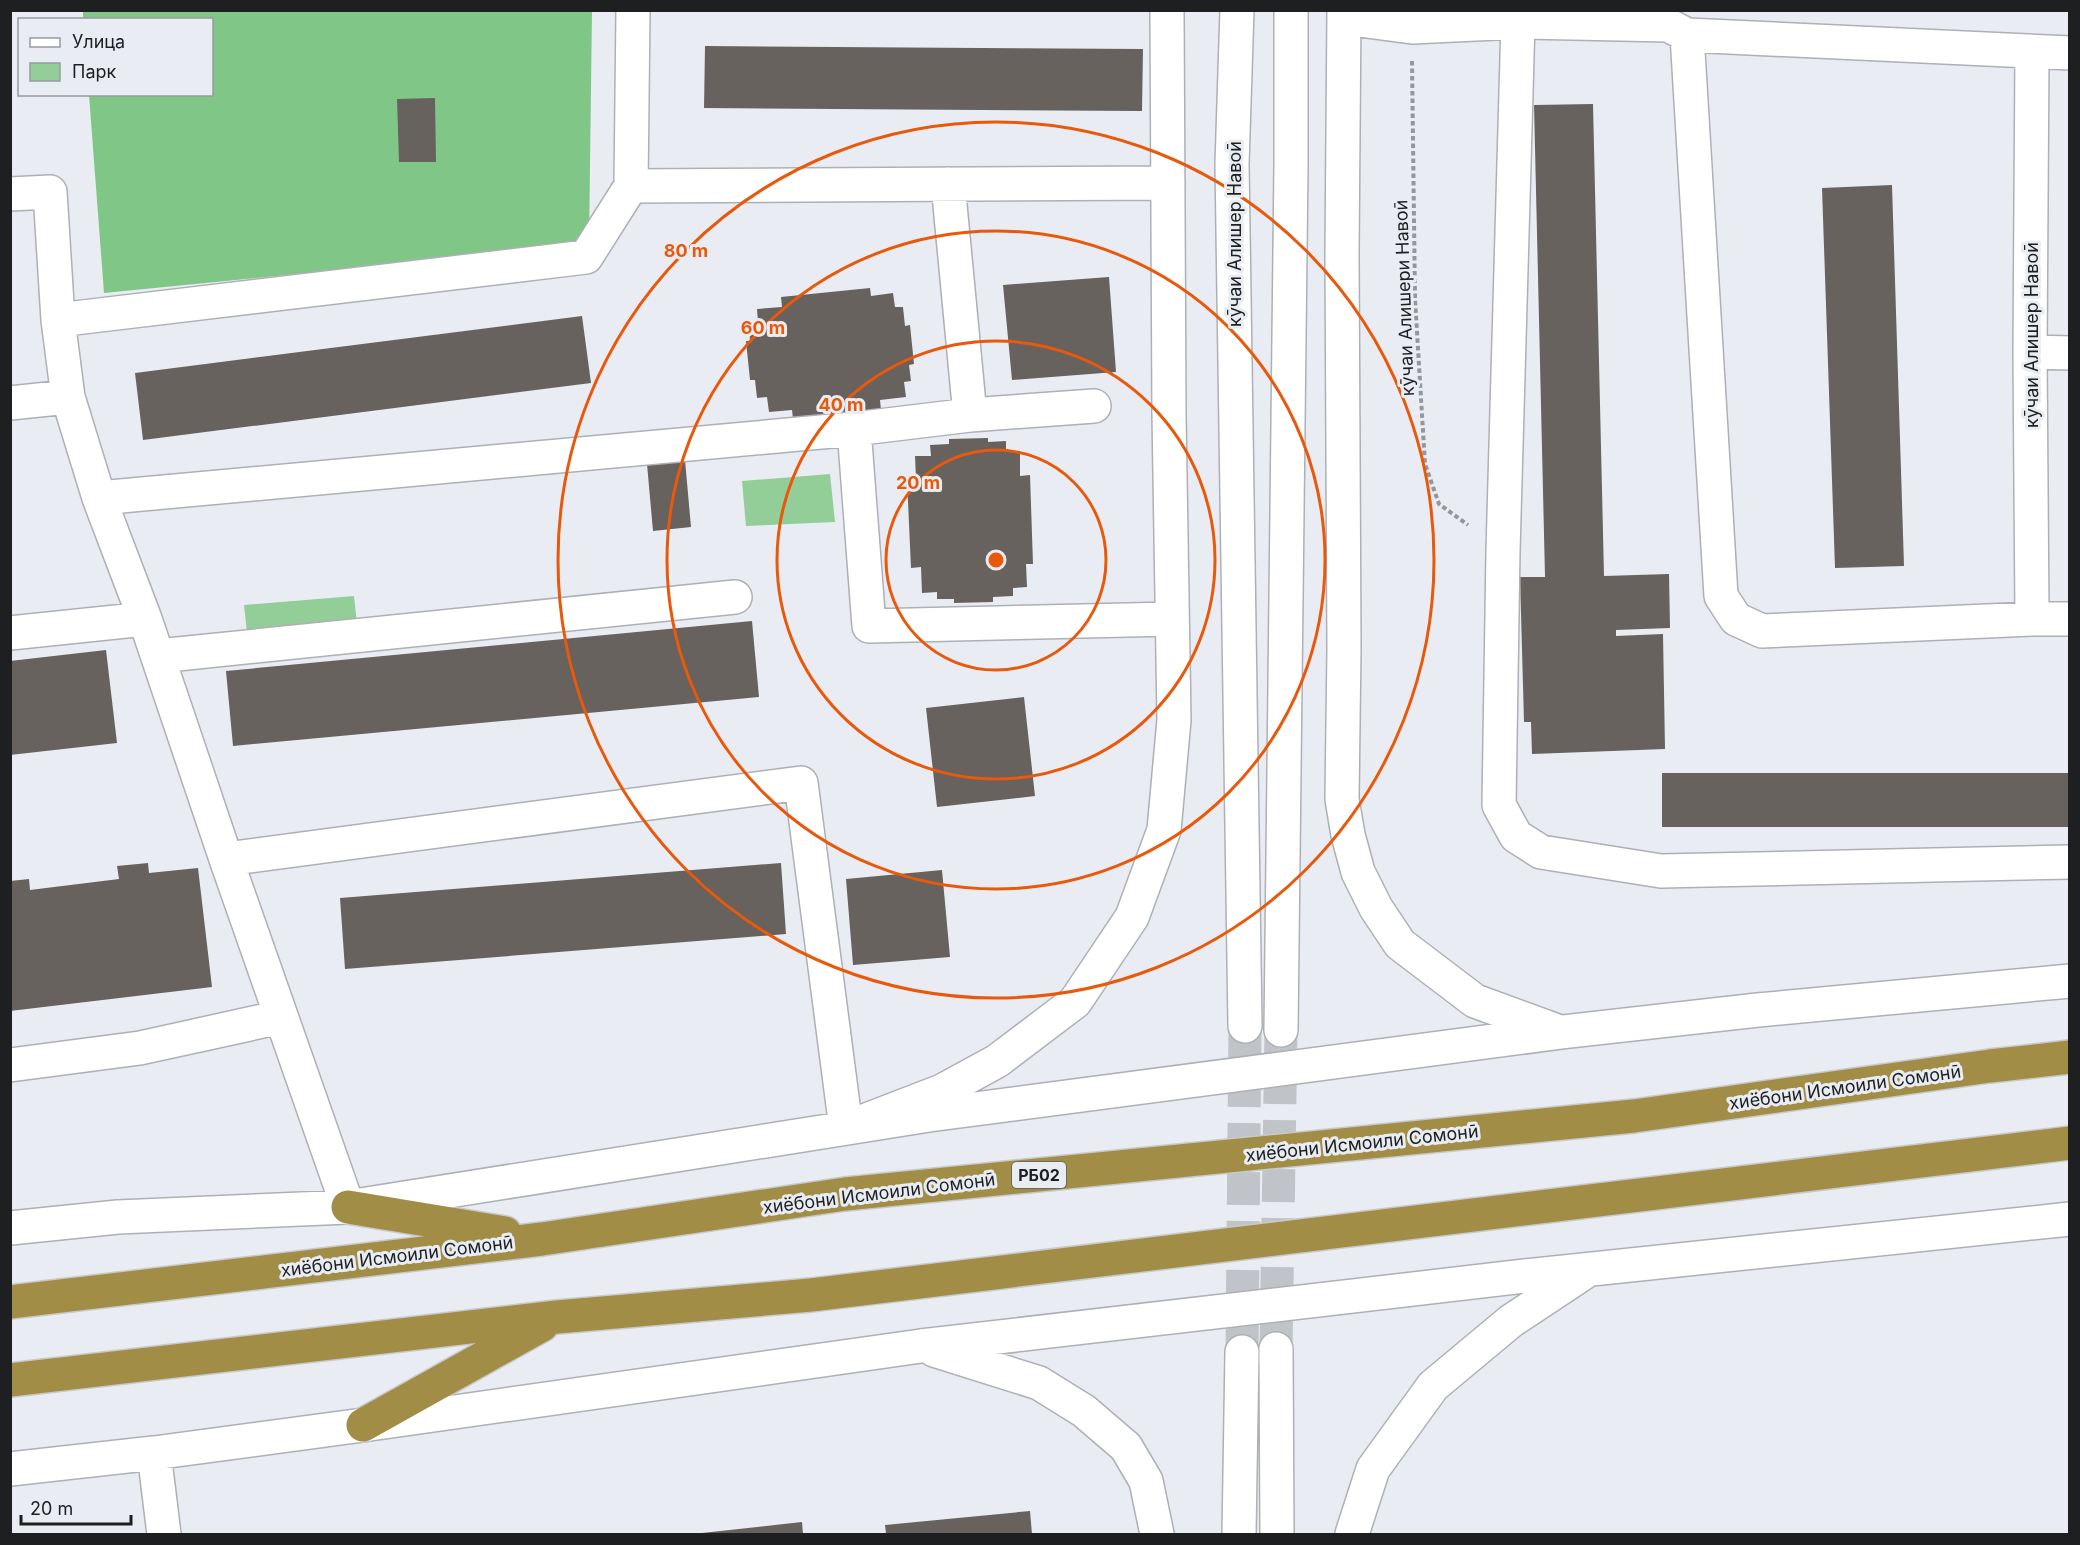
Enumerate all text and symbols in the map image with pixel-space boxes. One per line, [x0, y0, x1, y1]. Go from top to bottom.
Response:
legend [18, 18, 213, 96]
text: Улица [72, 31, 125, 52]
text: Парк [72, 61, 117, 82]
street label: кӯчаи Алишер Навоӣ [1224, 141, 1245, 327]
street label: кӯчаи Алишери Навоӣ [1390, 199, 1418, 397]
text: 80 m [664, 240, 708, 261]
street label: кӯчаи Алишер Навоӣ [2021, 242, 2042, 428]
text: 60 m [741, 317, 785, 338]
text: 40 m [819, 394, 864, 415]
text: 20 m [896, 472, 940, 493]
centre of rings [986, 550, 1006, 570]
street label: хиёбони Исмоили Сомонӣ [1728, 1060, 1962, 1114]
street label: хиёбони Исмоили Сомонӣ [1245, 1120, 1479, 1166]
road number: РБ02 [1012, 1162, 1066, 1188]
street label: хиёбони Исмоили Сомонӣ [762, 1168, 996, 1218]
street label: хиёбони Исмоили Сомонӣ [280, 1231, 514, 1281]
scale bar [21, 1488, 130, 1526]
text: 20 m [30, 1498, 73, 1519]

